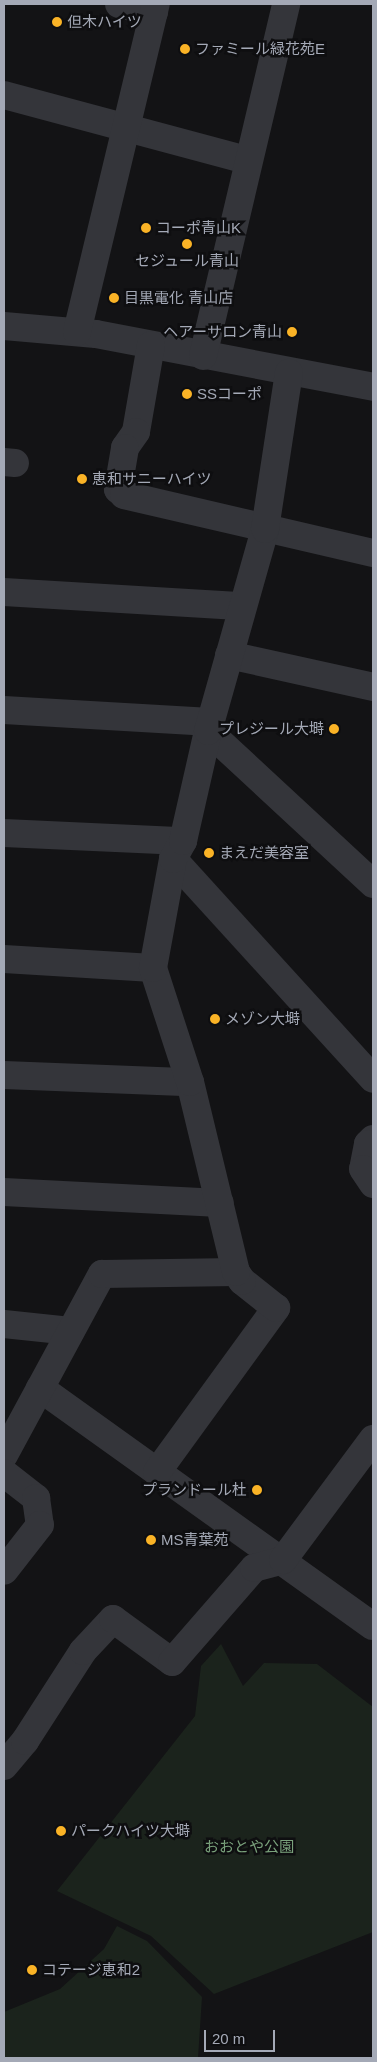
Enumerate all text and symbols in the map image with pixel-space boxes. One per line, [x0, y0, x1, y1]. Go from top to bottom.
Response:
place label: 但木ハイツ [67, 13, 142, 31]
marker: 但木ハイツ [51, 16, 63, 28]
place label: ファミール緑花苑E [195, 40, 325, 58]
marker: ファミール緑花苑E [179, 43, 191, 55]
place label: コーポ青山K [156, 219, 241, 237]
marker: コーポ青山K [140, 222, 152, 234]
marker: セジュール青山 [181, 238, 193, 250]
place label: セジュール青山 [135, 252, 239, 270]
place label: 目黒電化 青山店 [124, 289, 233, 307]
marker: 目黒電化 青山店 [108, 292, 120, 304]
place label: ヘアーサロン青山 [163, 323, 282, 341]
marker: ヘアーサロン青山 [286, 326, 298, 338]
place label: SSコーポ [197, 385, 262, 403]
marker: SSコーポ [181, 388, 193, 400]
place label: 恵和サニーハイツ [92, 470, 212, 488]
marker: 恵和サニーハイツ [76, 473, 88, 485]
place label: プレジール大塒 [219, 720, 324, 738]
marker: プレジール大塒 [328, 723, 340, 735]
place label: まえだ美容室 [219, 844, 309, 862]
marker: まえだ美容室 [203, 847, 215, 859]
place label: メゾン大塒 [225, 1010, 300, 1028]
marker: メゾン大塒 [209, 1013, 221, 1025]
place label: プランドール杜 [142, 1481, 247, 1499]
marker: プランドール杜 [251, 1484, 263, 1496]
place label: MS青葉苑 [161, 1531, 228, 1549]
marker: MS青葉苑 [145, 1534, 157, 1546]
place label: パークハイツ大塒 [71, 1822, 191, 1840]
marker: パークハイツ大塒 [55, 1825, 67, 1837]
park label: おおとや公園 [204, 1838, 294, 1856]
place label: コテージ恵和2 [42, 1961, 140, 1979]
marker: コテージ恵和2 [26, 1964, 38, 1976]
scale bar [207, 2020, 278, 2052]
text: 20 m [212, 2030, 245, 2047]

